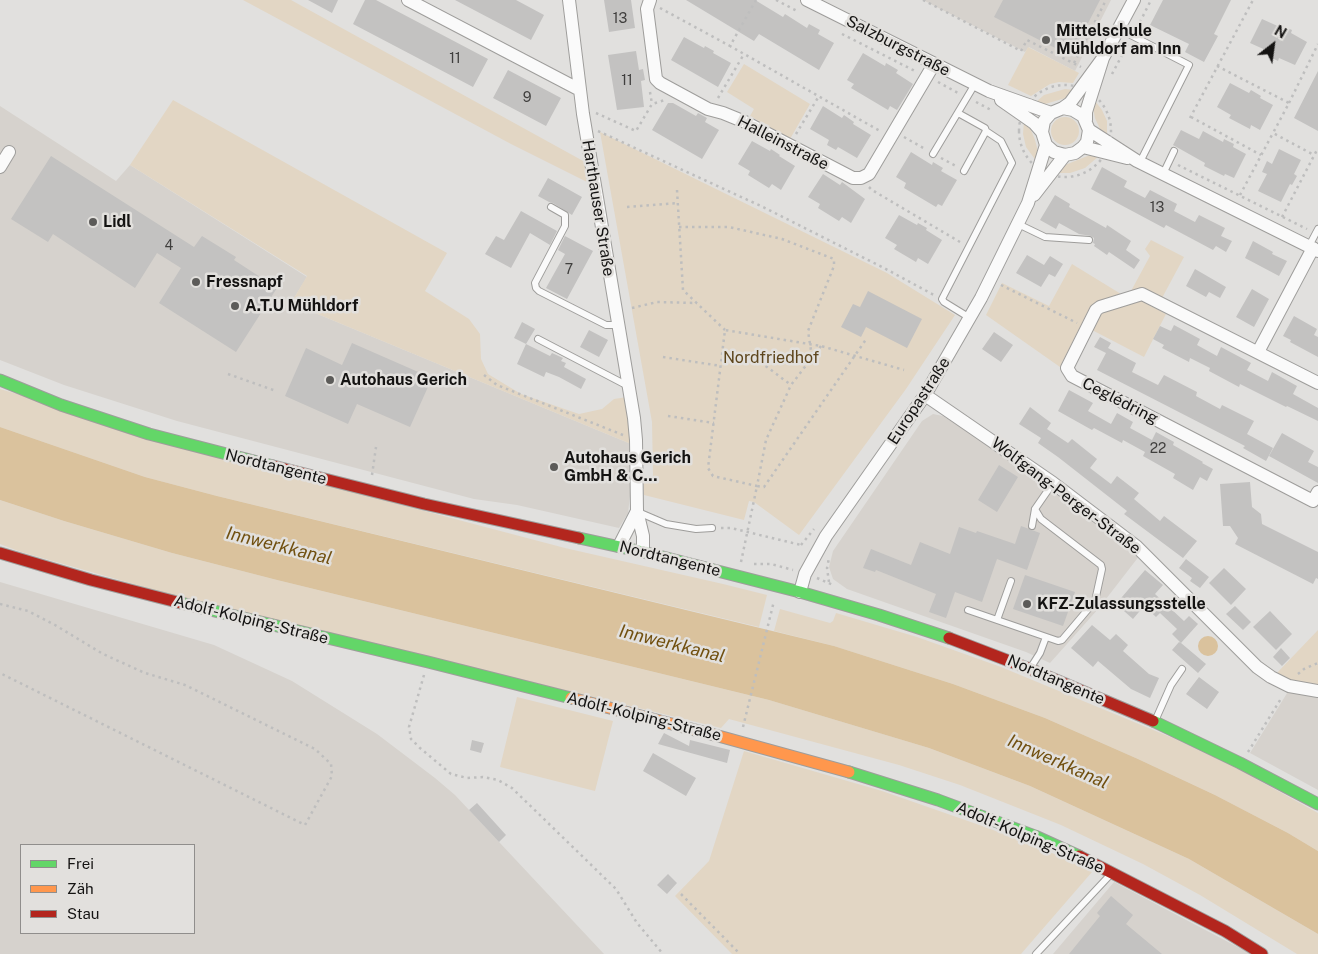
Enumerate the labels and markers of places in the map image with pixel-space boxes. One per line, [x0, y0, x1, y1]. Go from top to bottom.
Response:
place label: Mittelschule Mühldorf am Inn [1056, 21, 1181, 59]
marker: Mittelschule Mühldorf am Inn [1040, 34, 1052, 46]
place label: Lidl [103, 212, 132, 232]
marker: Lidl [87, 216, 99, 228]
place label: Fressnapf [206, 272, 283, 292]
marker: Fressnapf [190, 276, 202, 288]
place label: A.T.U Mühldorf [245, 296, 358, 316]
marker: A.T.U Mühldorf [229, 300, 241, 312]
place label: Autohaus Gerich [340, 370, 467, 390]
marker: Autohaus Gerich [324, 374, 336, 386]
place label: Autohaus Gerich GmbH & C... [564, 448, 691, 486]
marker: Autohaus Gerich GmbH & C... [548, 461, 560, 473]
place label: KFZ-Zulassungsstelle [1037, 594, 1206, 614]
marker: KFZ-Zulassungsstelle [1021, 598, 1033, 610]

